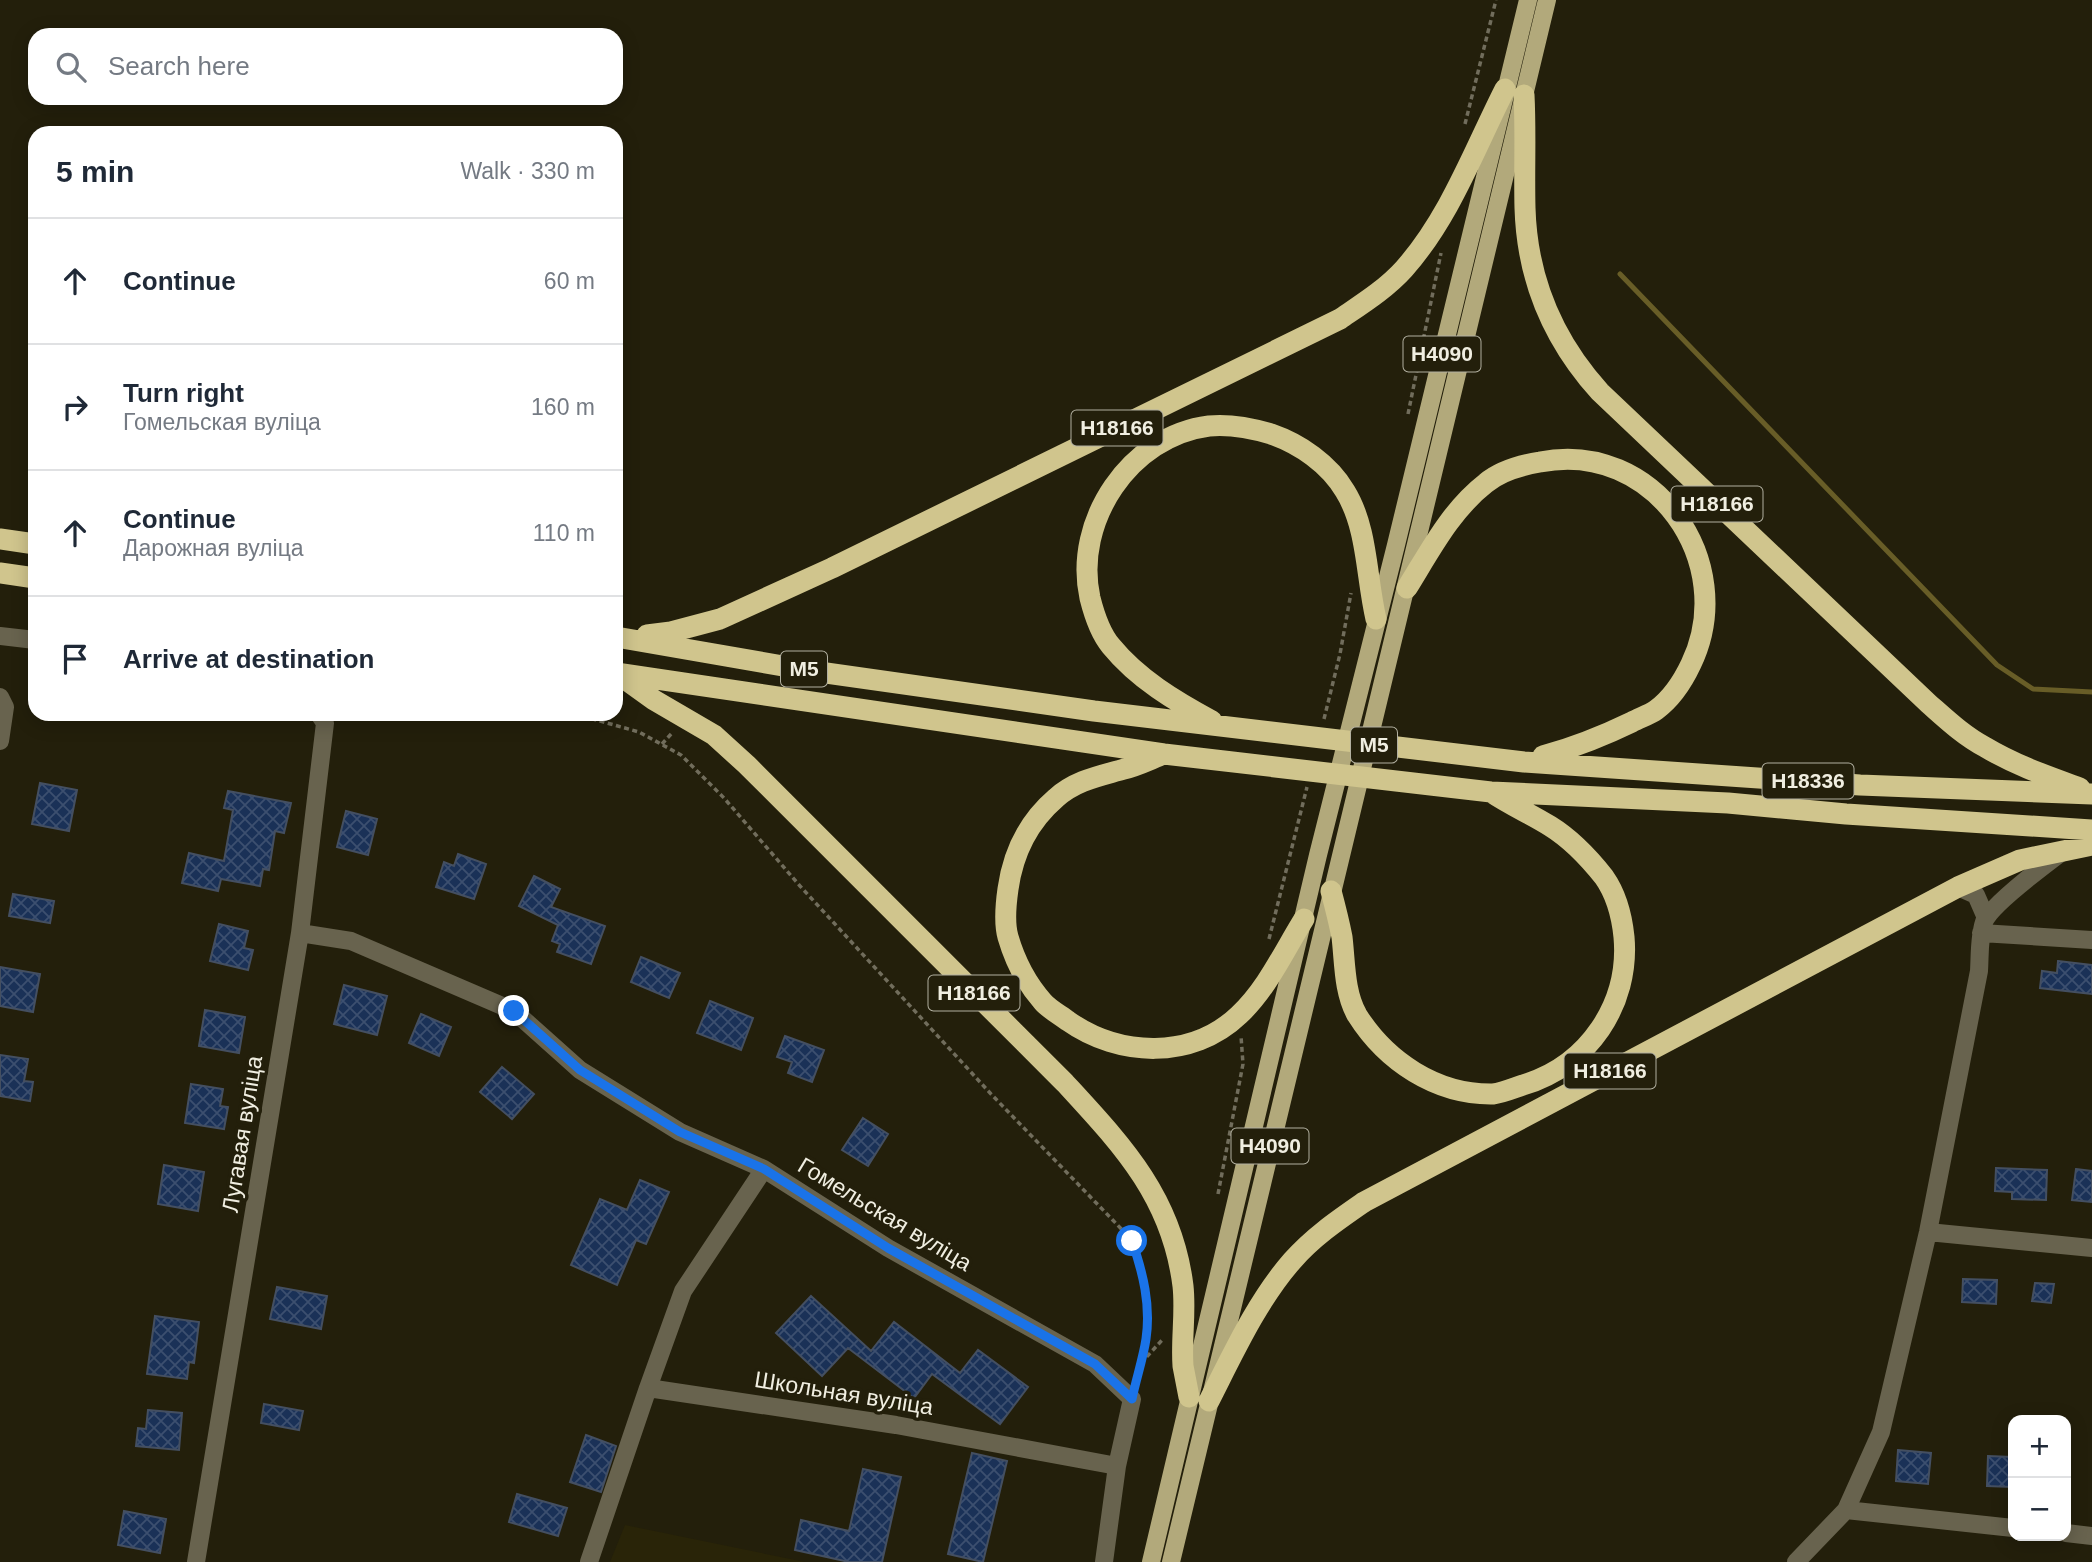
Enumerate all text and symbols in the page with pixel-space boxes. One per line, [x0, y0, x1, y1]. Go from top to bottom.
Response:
search box [28, 28, 623, 105]
icon: search [52, 48, 90, 86]
text: Search here [108, 51, 250, 81]
text: 5 min [56, 155, 134, 188]
text: Walk · 330 m [460, 158, 595, 184]
icon: ahead [56, 262, 94, 300]
text: Continue [123, 266, 236, 296]
text: 60 m [544, 268, 595, 294]
road number: Н4090 [1404, 336, 1480, 372]
text: Turn right [123, 378, 244, 408]
icon: right [56, 388, 94, 426]
text: 160 m [531, 394, 595, 420]
text: Гомельская вуліца [123, 409, 321, 435]
road number: Н18166 [1072, 410, 1162, 446]
road number: Н18166 [1672, 486, 1762, 522]
text: Continue [123, 504, 236, 534]
icon: ahead [56, 514, 94, 552]
text: 110 m [533, 520, 595, 546]
text: Дарожная вуліца [123, 535, 304, 561]
icon: arrive [56, 640, 94, 678]
text: Arrive at destination [123, 644, 374, 674]
road number: М5 [781, 652, 827, 686]
road number: М5 [1351, 728, 1397, 762]
road number: Н18336 [1762, 764, 1854, 798]
road number: Н18166 [928, 976, 1020, 1010]
route end [498, 995, 529, 1026]
street label: Лугавая вуліца [217, 1054, 267, 1214]
road number: Н18166 [1564, 1054, 1656, 1088]
road number: Н4090 [1232, 1128, 1308, 1164]
street label: Гомельская вуліца [794, 1152, 977, 1276]
route start [1116, 1225, 1147, 1256]
street label: Школьная вуліца [753, 1366, 935, 1420]
map controls [2008, 1415, 2071, 1541]
button: + [2008, 1415, 2071, 1478]
button: − [2008, 1478, 2071, 1541]

